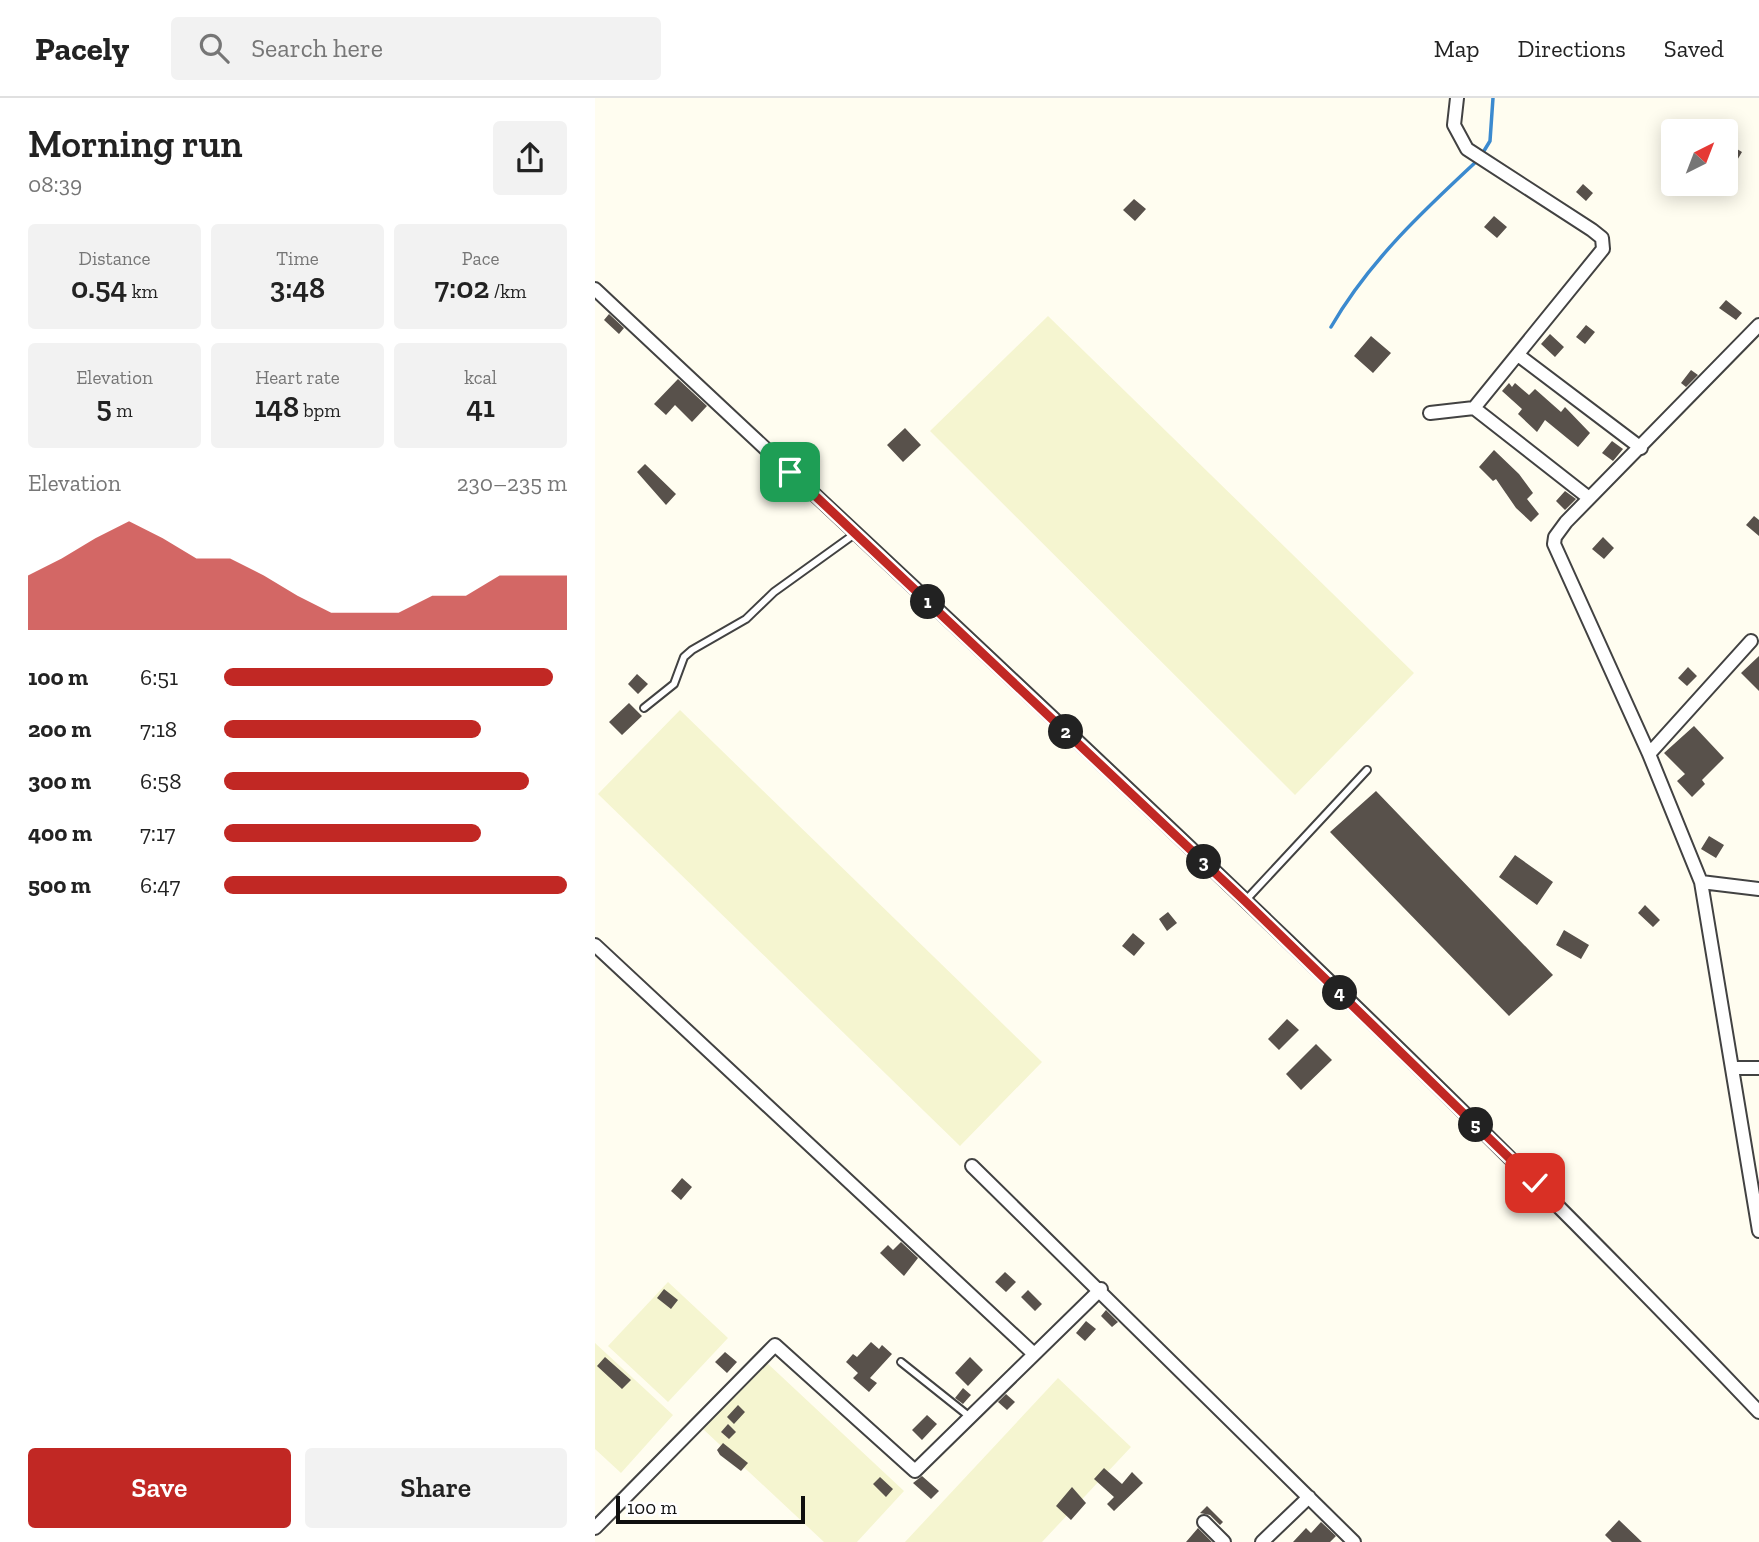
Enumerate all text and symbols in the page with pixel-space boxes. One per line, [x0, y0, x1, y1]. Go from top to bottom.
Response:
search box [171, 17, 661, 80]
text: Pacely [35, 29, 129, 68]
icon: search [195, 29, 233, 67]
text: Search here [251, 32, 383, 64]
text: Map [1434, 34, 1480, 63]
text: Directions [1518, 34, 1626, 63]
text: Saved [1664, 34, 1724, 63]
north arrow [1661, 119, 1738, 196]
map controls [1661, 119, 1738, 196]
text: Morning run [28, 121, 243, 167]
button: share [493, 121, 567, 195]
text: 08:39 [28, 170, 82, 198]
text: Distance [79, 247, 150, 270]
text: Time [276, 247, 319, 270]
text: Pace [462, 247, 499, 270]
text: 0.54 [71, 270, 127, 306]
text: 3:48 [270, 270, 325, 306]
text: 7:02 [435, 270, 489, 306]
text: km [127, 280, 158, 303]
text: /km [489, 280, 526, 303]
text: Elevation [76, 366, 153, 389]
text: Heart rate [255, 366, 340, 389]
text: kcal [464, 366, 497, 389]
text: 5 [96, 389, 112, 425]
text: 148 [254, 389, 299, 425]
text: 41 [466, 389, 495, 425]
text: m [112, 399, 133, 422]
text: bpm [299, 399, 341, 422]
pin [760, 442, 820, 502]
icon: arrive [771, 453, 809, 491]
text: Elevation [28, 469, 121, 497]
text: 230–235 m [457, 469, 567, 497]
pin: 1 [911, 584, 945, 620]
text: 1 [924, 590, 931, 613]
text: 100 m [28, 663, 88, 691]
text: 6:51 [140, 663, 178, 691]
pin: 2 [1049, 714, 1084, 750]
text: 200 m [28, 715, 91, 743]
text: 7:18 [140, 715, 177, 743]
text: 2 [1060, 720, 1071, 743]
text: 300 m [28, 767, 91, 795]
text: 6:58 [140, 767, 182, 795]
text: 400 m [28, 819, 92, 847]
text: 7:17 [140, 819, 175, 847]
pin: 3 [1187, 844, 1221, 880]
text: 3 [1198, 850, 1209, 873]
text: 500 m [28, 871, 91, 899]
text: 6:47 [140, 871, 180, 899]
pin: 4 [1323, 976, 1357, 1010]
text: 4 [1334, 981, 1345, 1004]
pin: 5 [1459, 1108, 1493, 1142]
text: 5 [1471, 1113, 1480, 1136]
pin [1505, 1153, 1565, 1213]
icon: check [1516, 1164, 1554, 1202]
button: Save [28, 1448, 291, 1528]
button: Share [305, 1448, 567, 1528]
scale bar [616, 1493, 805, 1525]
text: 100 m [627, 1496, 677, 1519]

